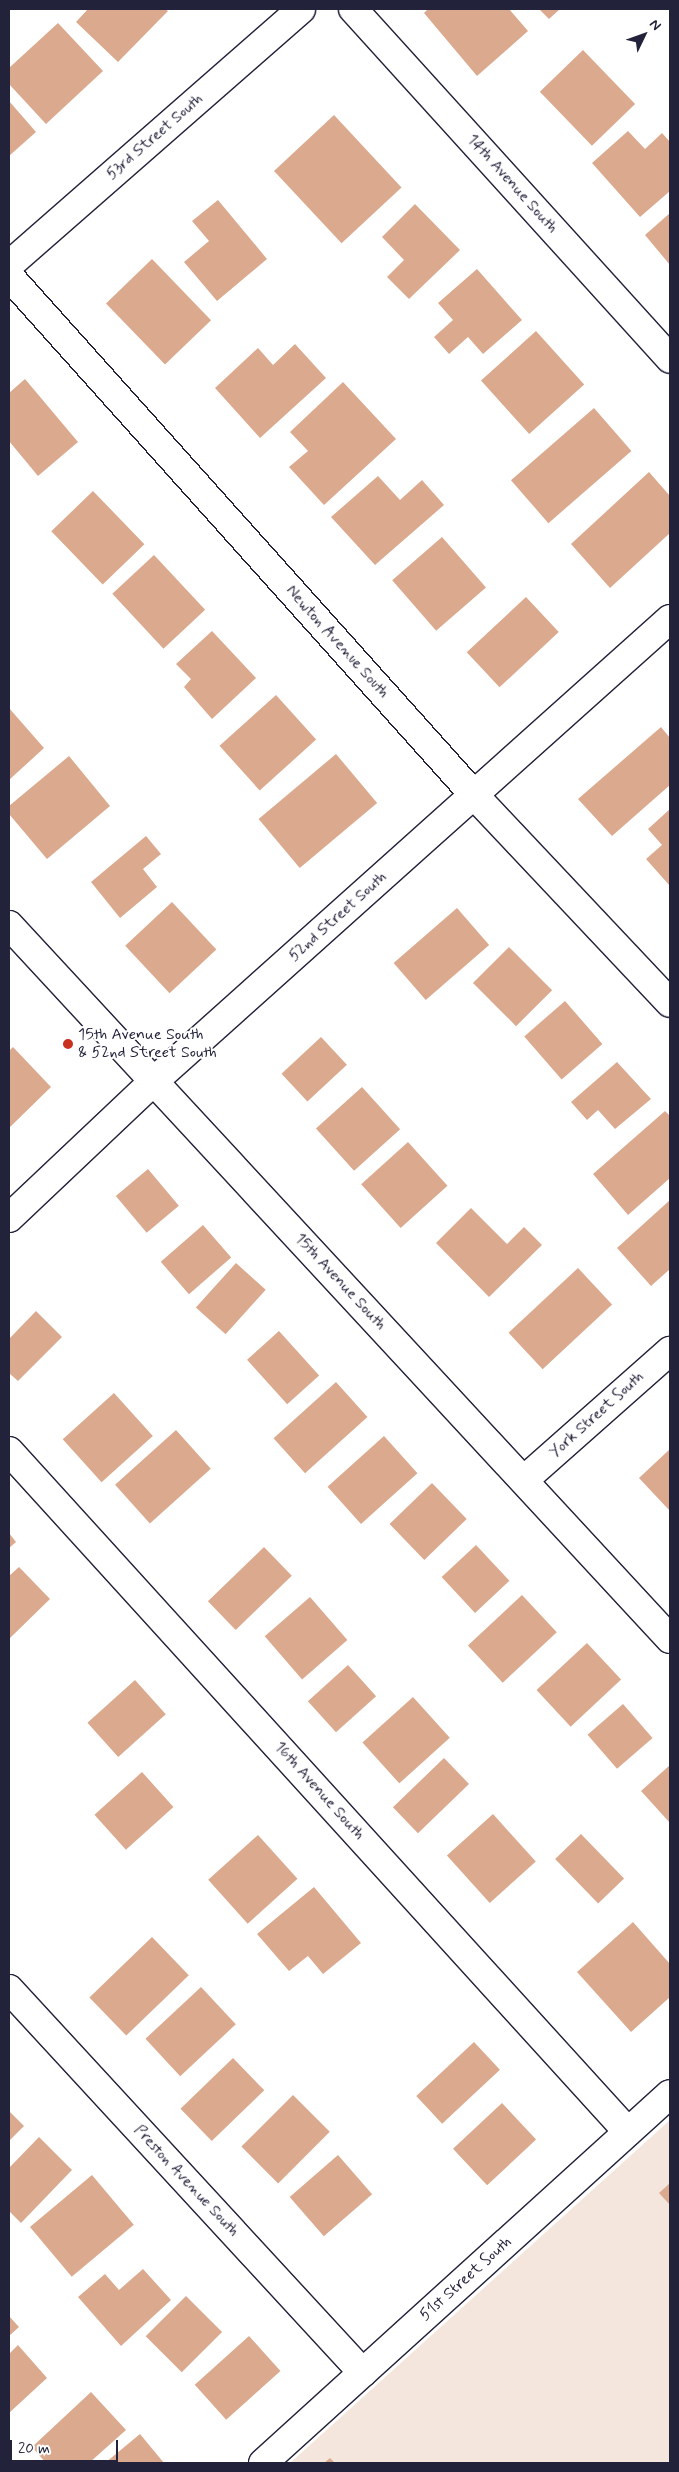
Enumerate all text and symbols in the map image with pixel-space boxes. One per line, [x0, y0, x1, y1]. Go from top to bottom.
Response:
north arrow [619, 10, 669, 60]
text: N [645, 15, 665, 34]
street label: 53rd Street South [103, 90, 207, 184]
street label: 14th Avenue South [463, 132, 561, 236]
street label: Newton Avenue South [282, 582, 392, 702]
street label: 52nd Street South [286, 869, 390, 965]
place label: 15th Avenue South & 52nd Street South [78, 1025, 215, 1063]
marker: 15th Avenue South & 52nd Street South [62, 1038, 74, 1050]
street label: 15th Avenue South [291, 1231, 389, 1333]
street label: York Street South [546, 1368, 648, 1462]
street label: 16th Avenue South [271, 1739, 367, 1843]
street label: Preston Avenue South [131, 2123, 241, 2239]
street label: 51st Street South [416, 2233, 516, 2325]
scale bar [12, 2430, 120, 2462]
text: 20 m [18, 2439, 50, 2459]

